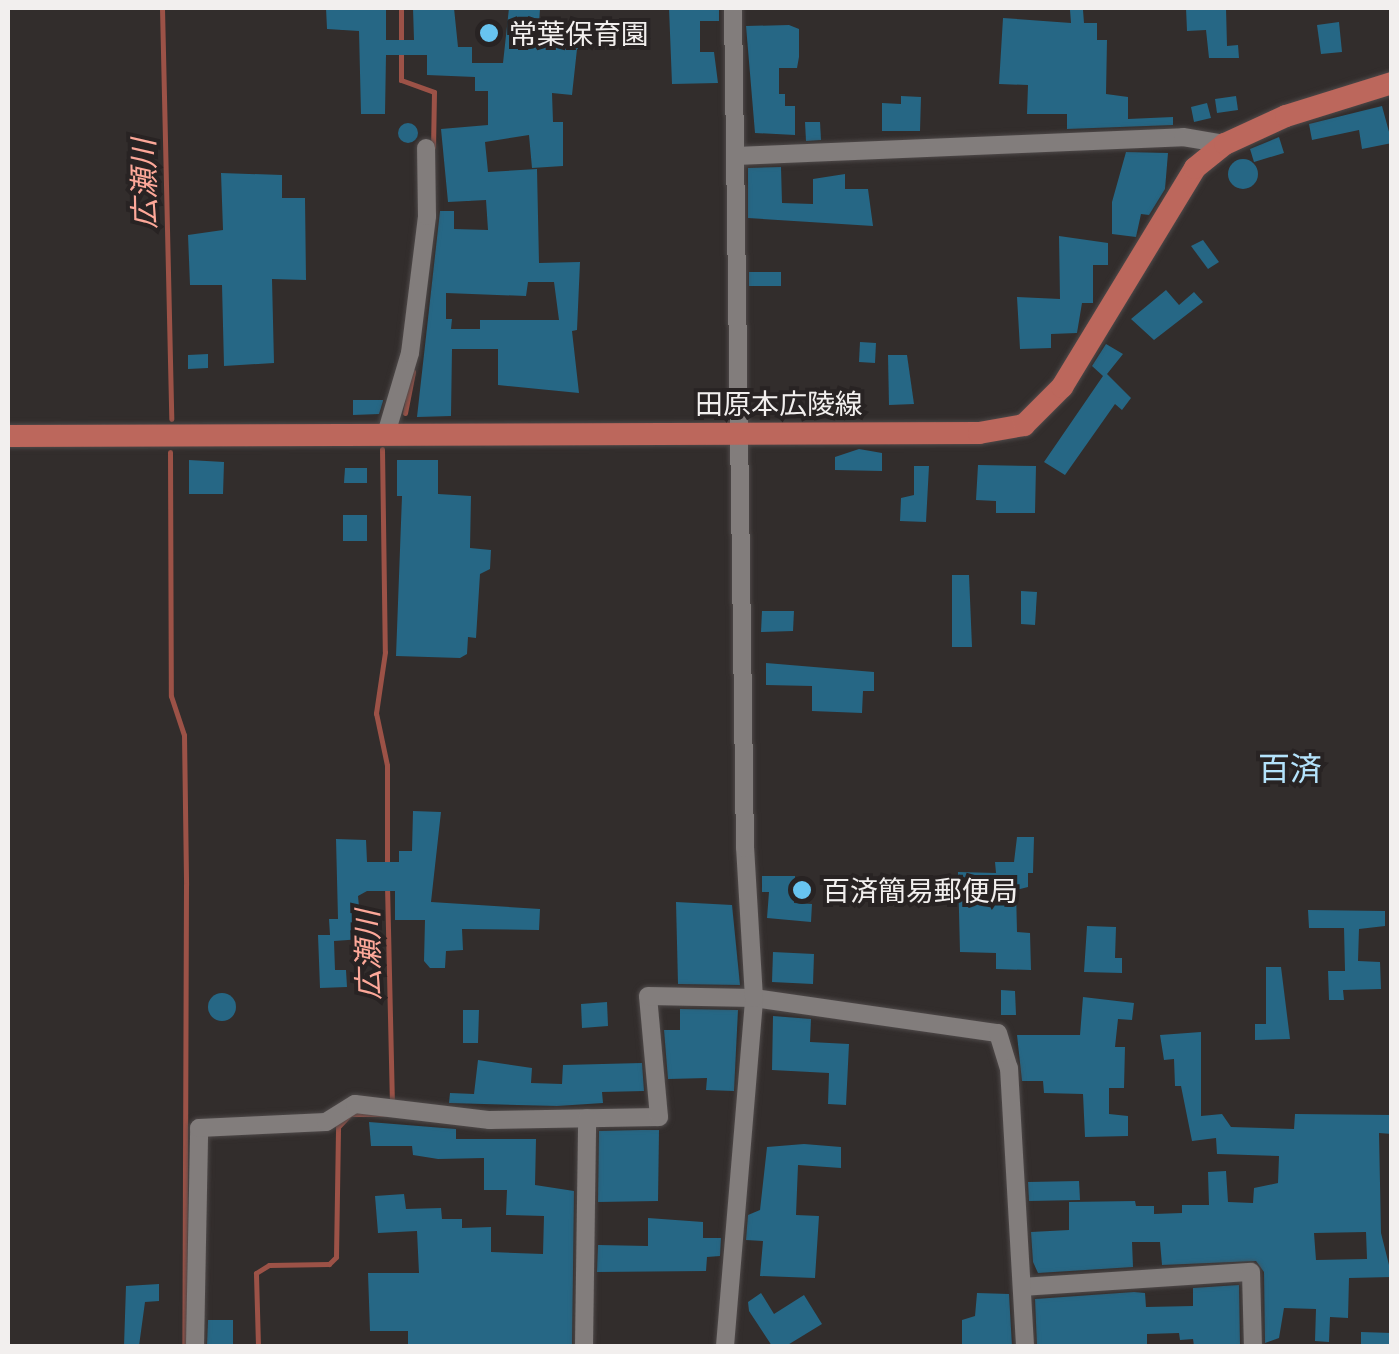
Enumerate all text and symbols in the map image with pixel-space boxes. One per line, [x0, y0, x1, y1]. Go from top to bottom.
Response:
place label: 常葉保育園 [509, 16, 649, 50]
marker: 常葉保育園 [478, 22, 500, 44]
water label: 広瀬川 [125, 139, 163, 229]
street label: 田原本広陵線 [695, 386, 863, 420]
district label: 百済 [1258, 749, 1322, 787]
place label: 百済簡易郵便局 [822, 873, 1018, 907]
marker: 百済簡易郵便局 [791, 879, 813, 901]
water label: 広瀬川 [349, 910, 387, 1000]

